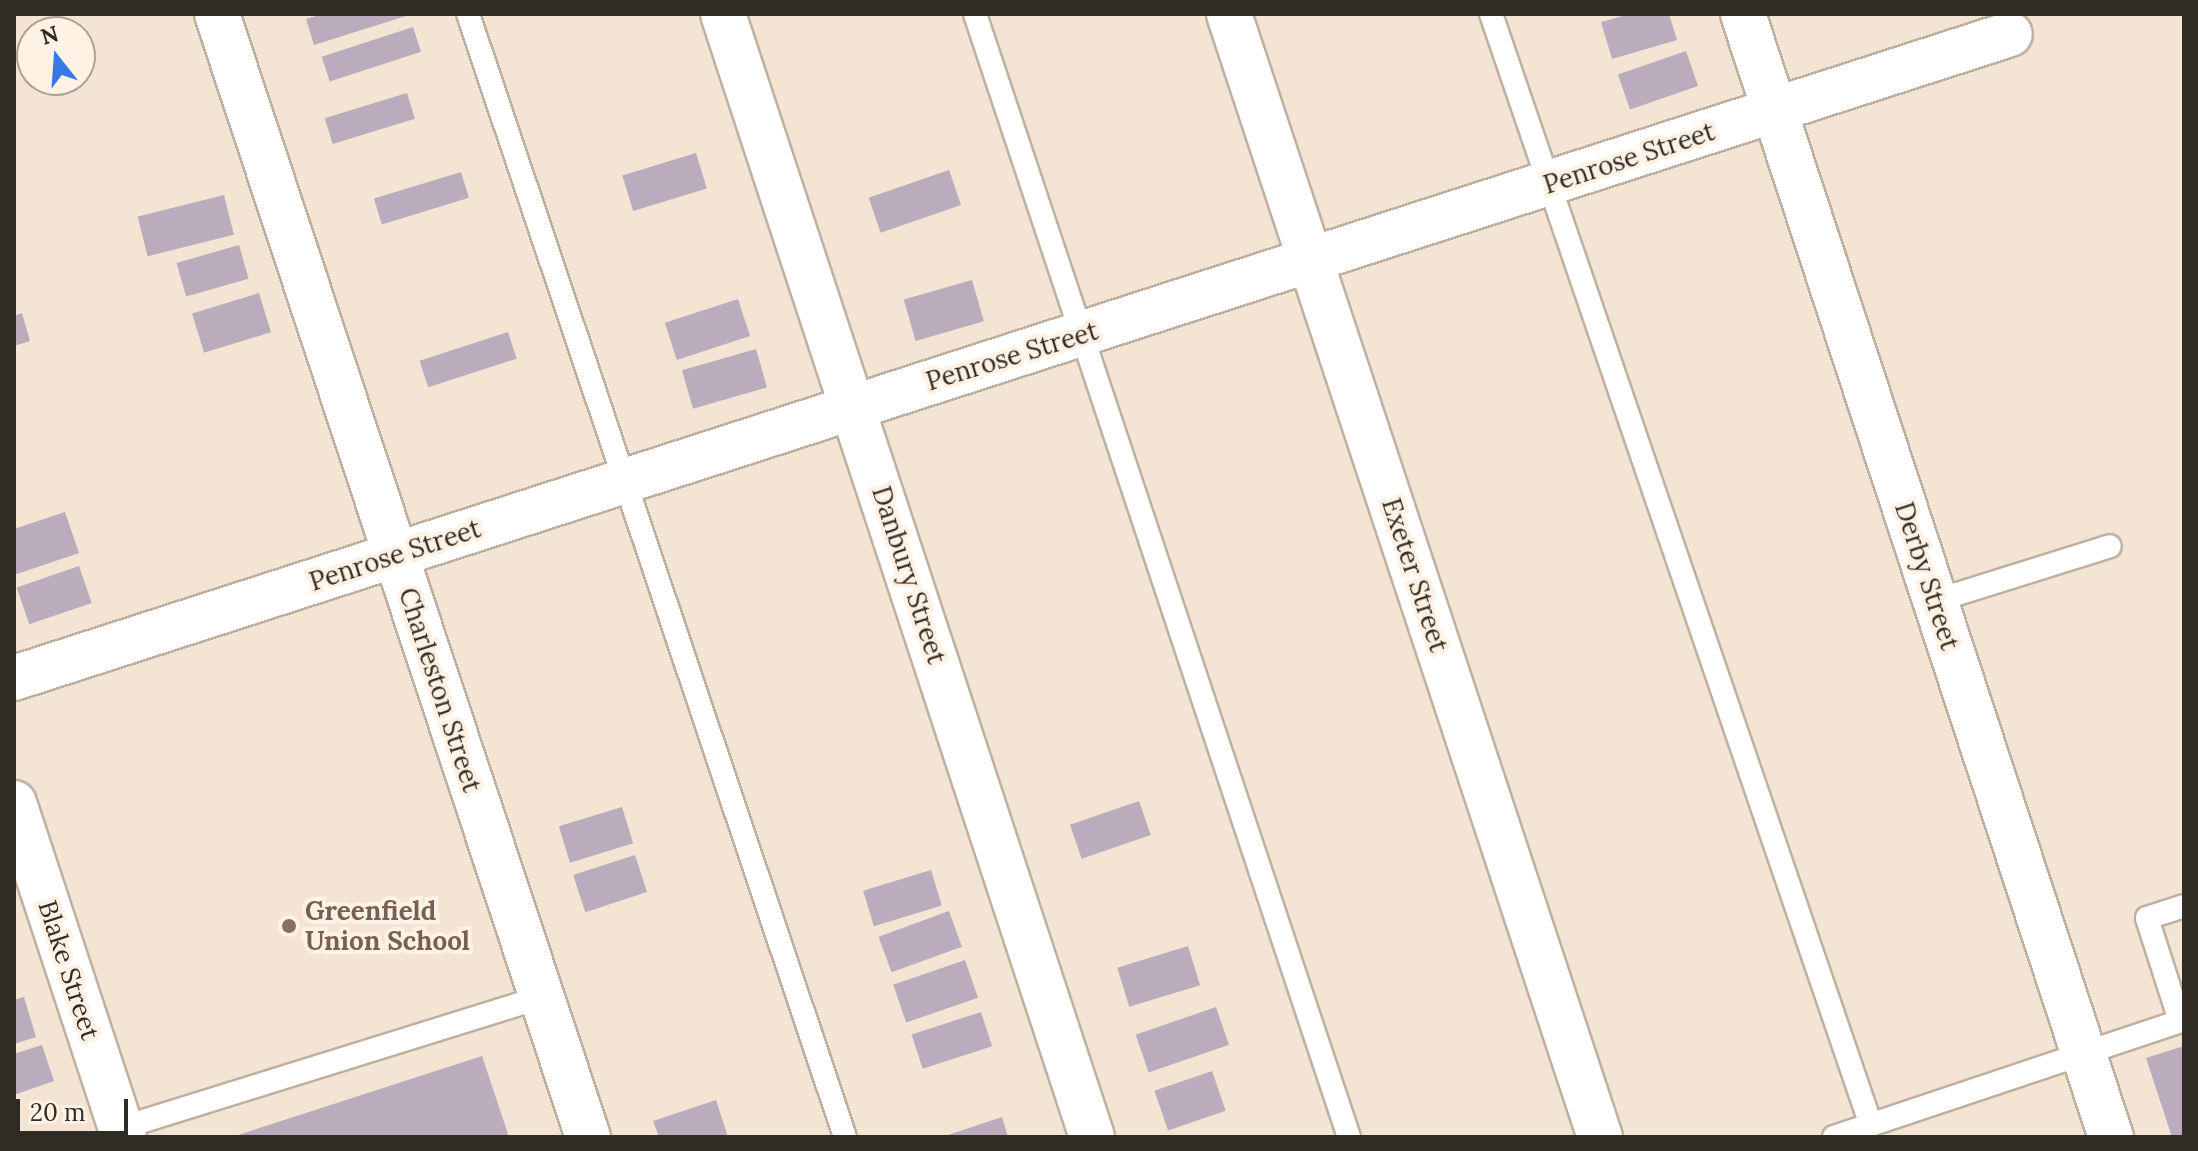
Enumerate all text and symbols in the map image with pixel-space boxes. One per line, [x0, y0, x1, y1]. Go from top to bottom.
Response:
north arrow [16, 16, 96, 96]
text: N [37, 19, 62, 51]
street label: Penrose Street [1539, 116, 1719, 200]
street label: Penrose Street [922, 315, 1102, 397]
street label: Danbury Street [866, 482, 952, 668]
street label: Exeter Street [1375, 494, 1455, 656]
street label: Derby Street [1888, 498, 1966, 654]
street label: Penrose Street [305, 513, 485, 597]
street label: Charleston Street [392, 584, 488, 796]
place label: Greenfield Union School [305, 895, 470, 956]
street label: Blake Street [32, 896, 106, 1044]
marker: Greenfield Union School [280, 917, 298, 935]
scale bar [20, 1083, 132, 1133]
text: 20 m [30, 1097, 86, 1128]

